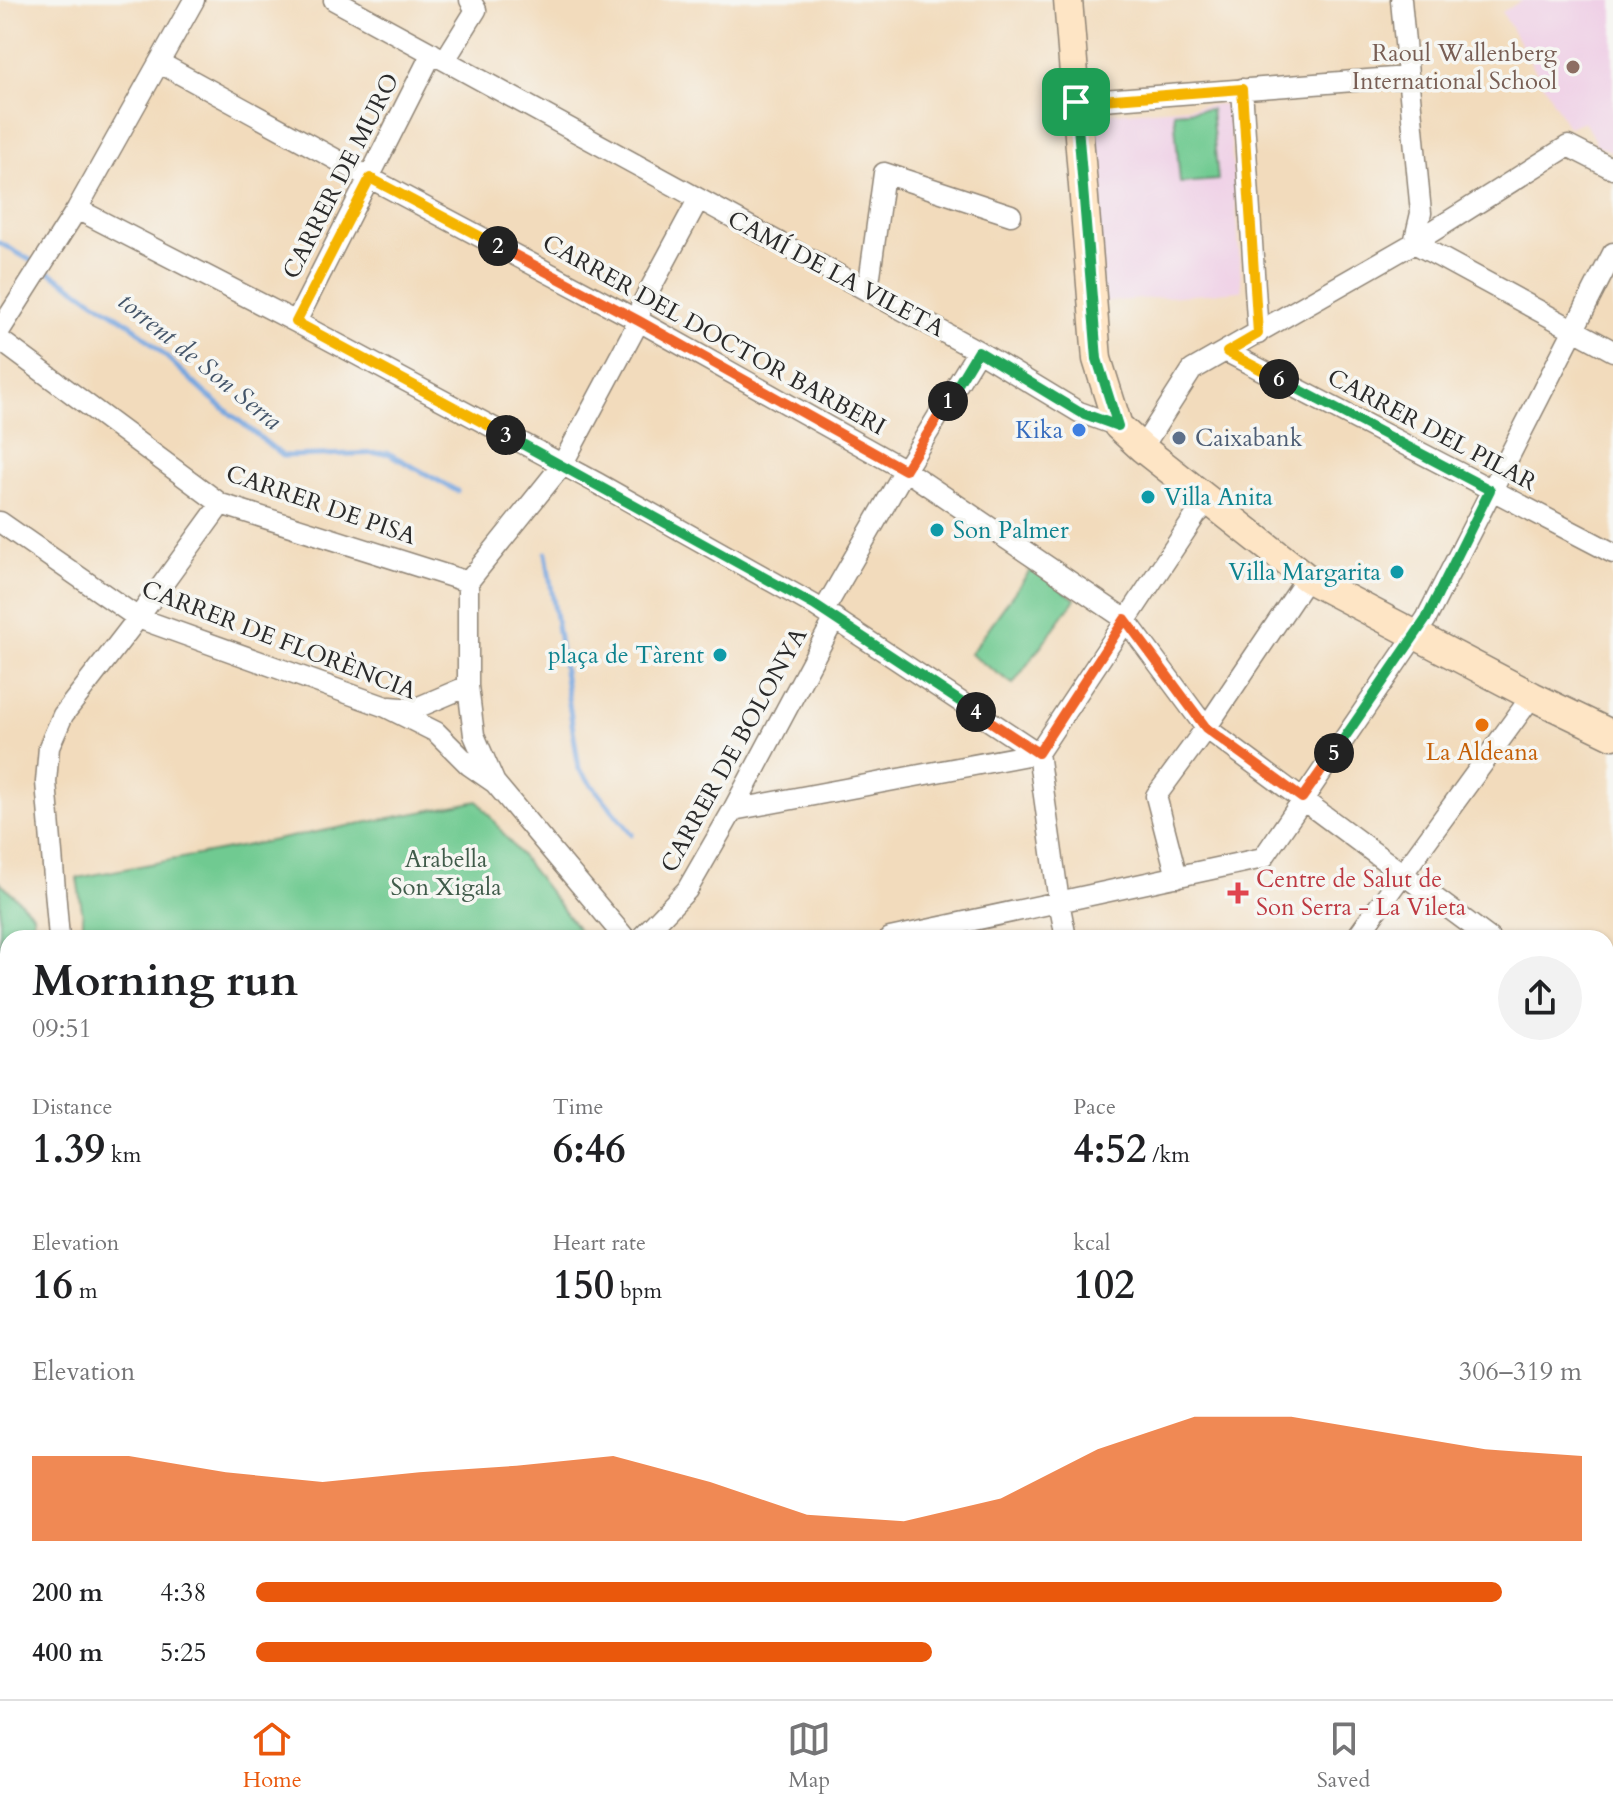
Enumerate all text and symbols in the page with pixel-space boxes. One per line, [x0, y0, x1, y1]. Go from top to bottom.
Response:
place label: Raoul Wallenberg International School [1352, 37, 1558, 98]
marker: Raoul Wallenberg International School [1564, 58, 1582, 76]
street label: CARRER DE MURO [275, 67, 407, 285]
pin [1042, 68, 1110, 136]
icon: arrive [1054, 80, 1098, 124]
street label: CAMÍ DE LA VILETA [722, 203, 951, 346]
pin: 2 [478, 226, 518, 266]
street label: CARRER DEL DOCTOR BARBERI [536, 227, 892, 443]
text: 2 [492, 231, 504, 261]
water label: torrent de Son Serra [111, 284, 290, 438]
pin: 6 [1259, 359, 1299, 399]
street label: CARRER DEL PILAR [1322, 361, 1543, 499]
text: 6 [1273, 364, 1285, 394]
pin: 1 [928, 381, 968, 421]
text: 1 [942, 386, 954, 416]
place label: Kika [1015, 414, 1064, 447]
pin: 3 [486, 415, 526, 455]
text: 3 [500, 420, 512, 450]
marker: Kika [1070, 421, 1088, 439]
place label: Caixabank [1195, 422, 1303, 455]
marker: Caixabank [1170, 429, 1188, 447]
street label: CARRER DE PISA [222, 457, 421, 553]
place label: Villa Anita [1164, 481, 1273, 514]
marker: Villa Anita [1139, 488, 1157, 506]
place label: Son Palmer [953, 514, 1069, 547]
marker: Son Palmer [928, 521, 946, 539]
place label: Villa Margarita [1229, 556, 1382, 589]
marker: Villa Margarita [1388, 563, 1406, 581]
street label: CARRER DE FLORÈNCIA [137, 572, 422, 708]
street label: CARRER DE BOLONYA [653, 621, 816, 878]
place label: plaça de Tàrent [548, 639, 704, 672]
marker: plaça de Tàrent [711, 646, 729, 664]
pin: 4 [956, 692, 996, 732]
text: 4 [970, 697, 982, 727]
marker: La Aldeana [1473, 716, 1491, 734]
pin: 5 [1314, 733, 1354, 773]
place label: La Aldeana [1426, 736, 1539, 769]
text: 5 [1328, 738, 1340, 768]
park label: Arabella Son Xigala [390, 843, 502, 904]
place label: Centre de Salut de Son Serra - La Vileta [1256, 863, 1467, 924]
marker: Centre de Salut de Son Serra - La Vileta [1227, 882, 1249, 904]
text: Morning run [32, 951, 298, 1011]
button: share [1498, 956, 1582, 1040]
text: 09:51 [32, 1011, 92, 1046]
text: Distance [32, 1092, 112, 1122]
text: Time [553, 1092, 604, 1122]
text: Pace [1073, 1092, 1116, 1122]
text: 1.39 [32, 1122, 105, 1177]
text: 6:46 [553, 1122, 626, 1177]
text: 4:52 [1073, 1122, 1146, 1177]
text: km [105, 1140, 141, 1170]
text: /km [1146, 1140, 1190, 1170]
text: Elevation [32, 1228, 119, 1258]
text: Heart rate [553, 1228, 646, 1258]
text: kcal [1073, 1228, 1110, 1258]
text: 16 [32, 1258, 73, 1313]
text: 150 [553, 1258, 614, 1313]
text: 102 [1073, 1258, 1135, 1313]
text: m [73, 1276, 98, 1306]
text: bpm [614, 1276, 662, 1306]
text: Elevation [32, 1354, 135, 1389]
text: 306–319 m [1459, 1354, 1582, 1389]
text: 200 m [32, 1575, 103, 1610]
text: 4:38 [160, 1575, 207, 1610]
text: 400 m [32, 1635, 103, 1670]
text: 5:25 [160, 1635, 207, 1670]
tab: Home [243, 1717, 302, 1795]
tab: Map [787, 1717, 831, 1795]
tab: Saved [1317, 1717, 1370, 1795]

